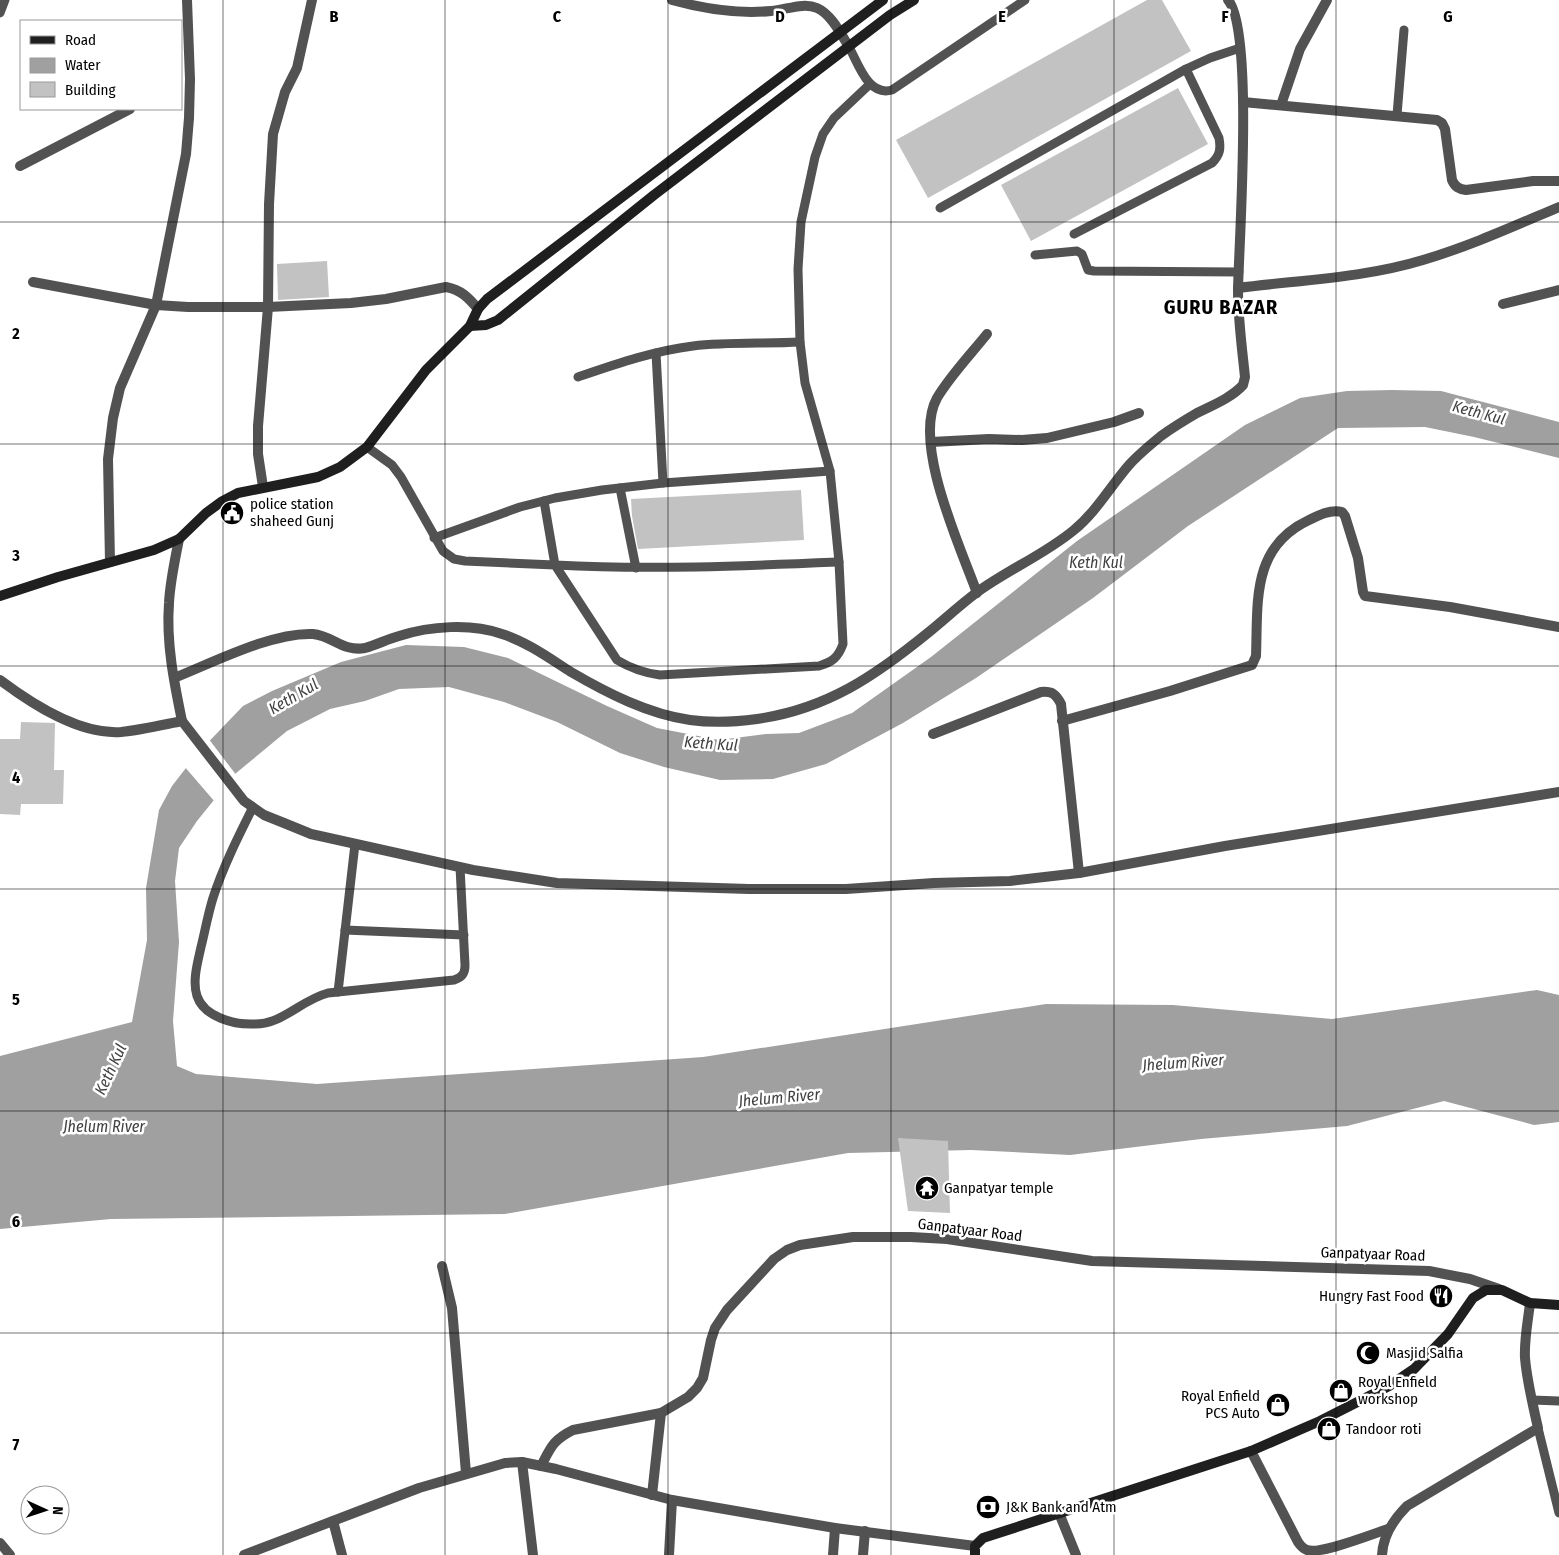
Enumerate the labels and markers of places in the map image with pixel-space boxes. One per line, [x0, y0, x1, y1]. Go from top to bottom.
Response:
place label: police station shaheed Gunj [250, 495, 334, 530]
public building icon: police station shaheed Gunj [219, 500, 245, 526]
temple icon: Ganpatyar temple [914, 1175, 940, 1201]
place label: Ganpatyar temple [944, 1179, 1053, 1197]
restaurant icon: Hungry Fast Food [1428, 1283, 1454, 1309]
place label: Hungry Fast Food [1319, 1287, 1424, 1305]
mosque icon: Masjid Salfia [1355, 1340, 1381, 1366]
place label: Masjid Salfia [1386, 1344, 1463, 1362]
place label: Royal Enfield workshop [1358, 1373, 1437, 1408]
shop icon: Royal Enfield workshop [1328, 1378, 1354, 1404]
place label: Royal Enfield PCS Auto [1181, 1387, 1260, 1422]
shop icon: Royal Enfield PCS Auto [1265, 1392, 1291, 1418]
shop icon: Tandoor roti [1316, 1416, 1342, 1442]
place label: Tandoor roti [1346, 1420, 1421, 1438]
bank icon: J&K Bank and Atm [975, 1494, 1001, 1520]
place label: J&K Bank and Atm [1006, 1498, 1117, 1516]

